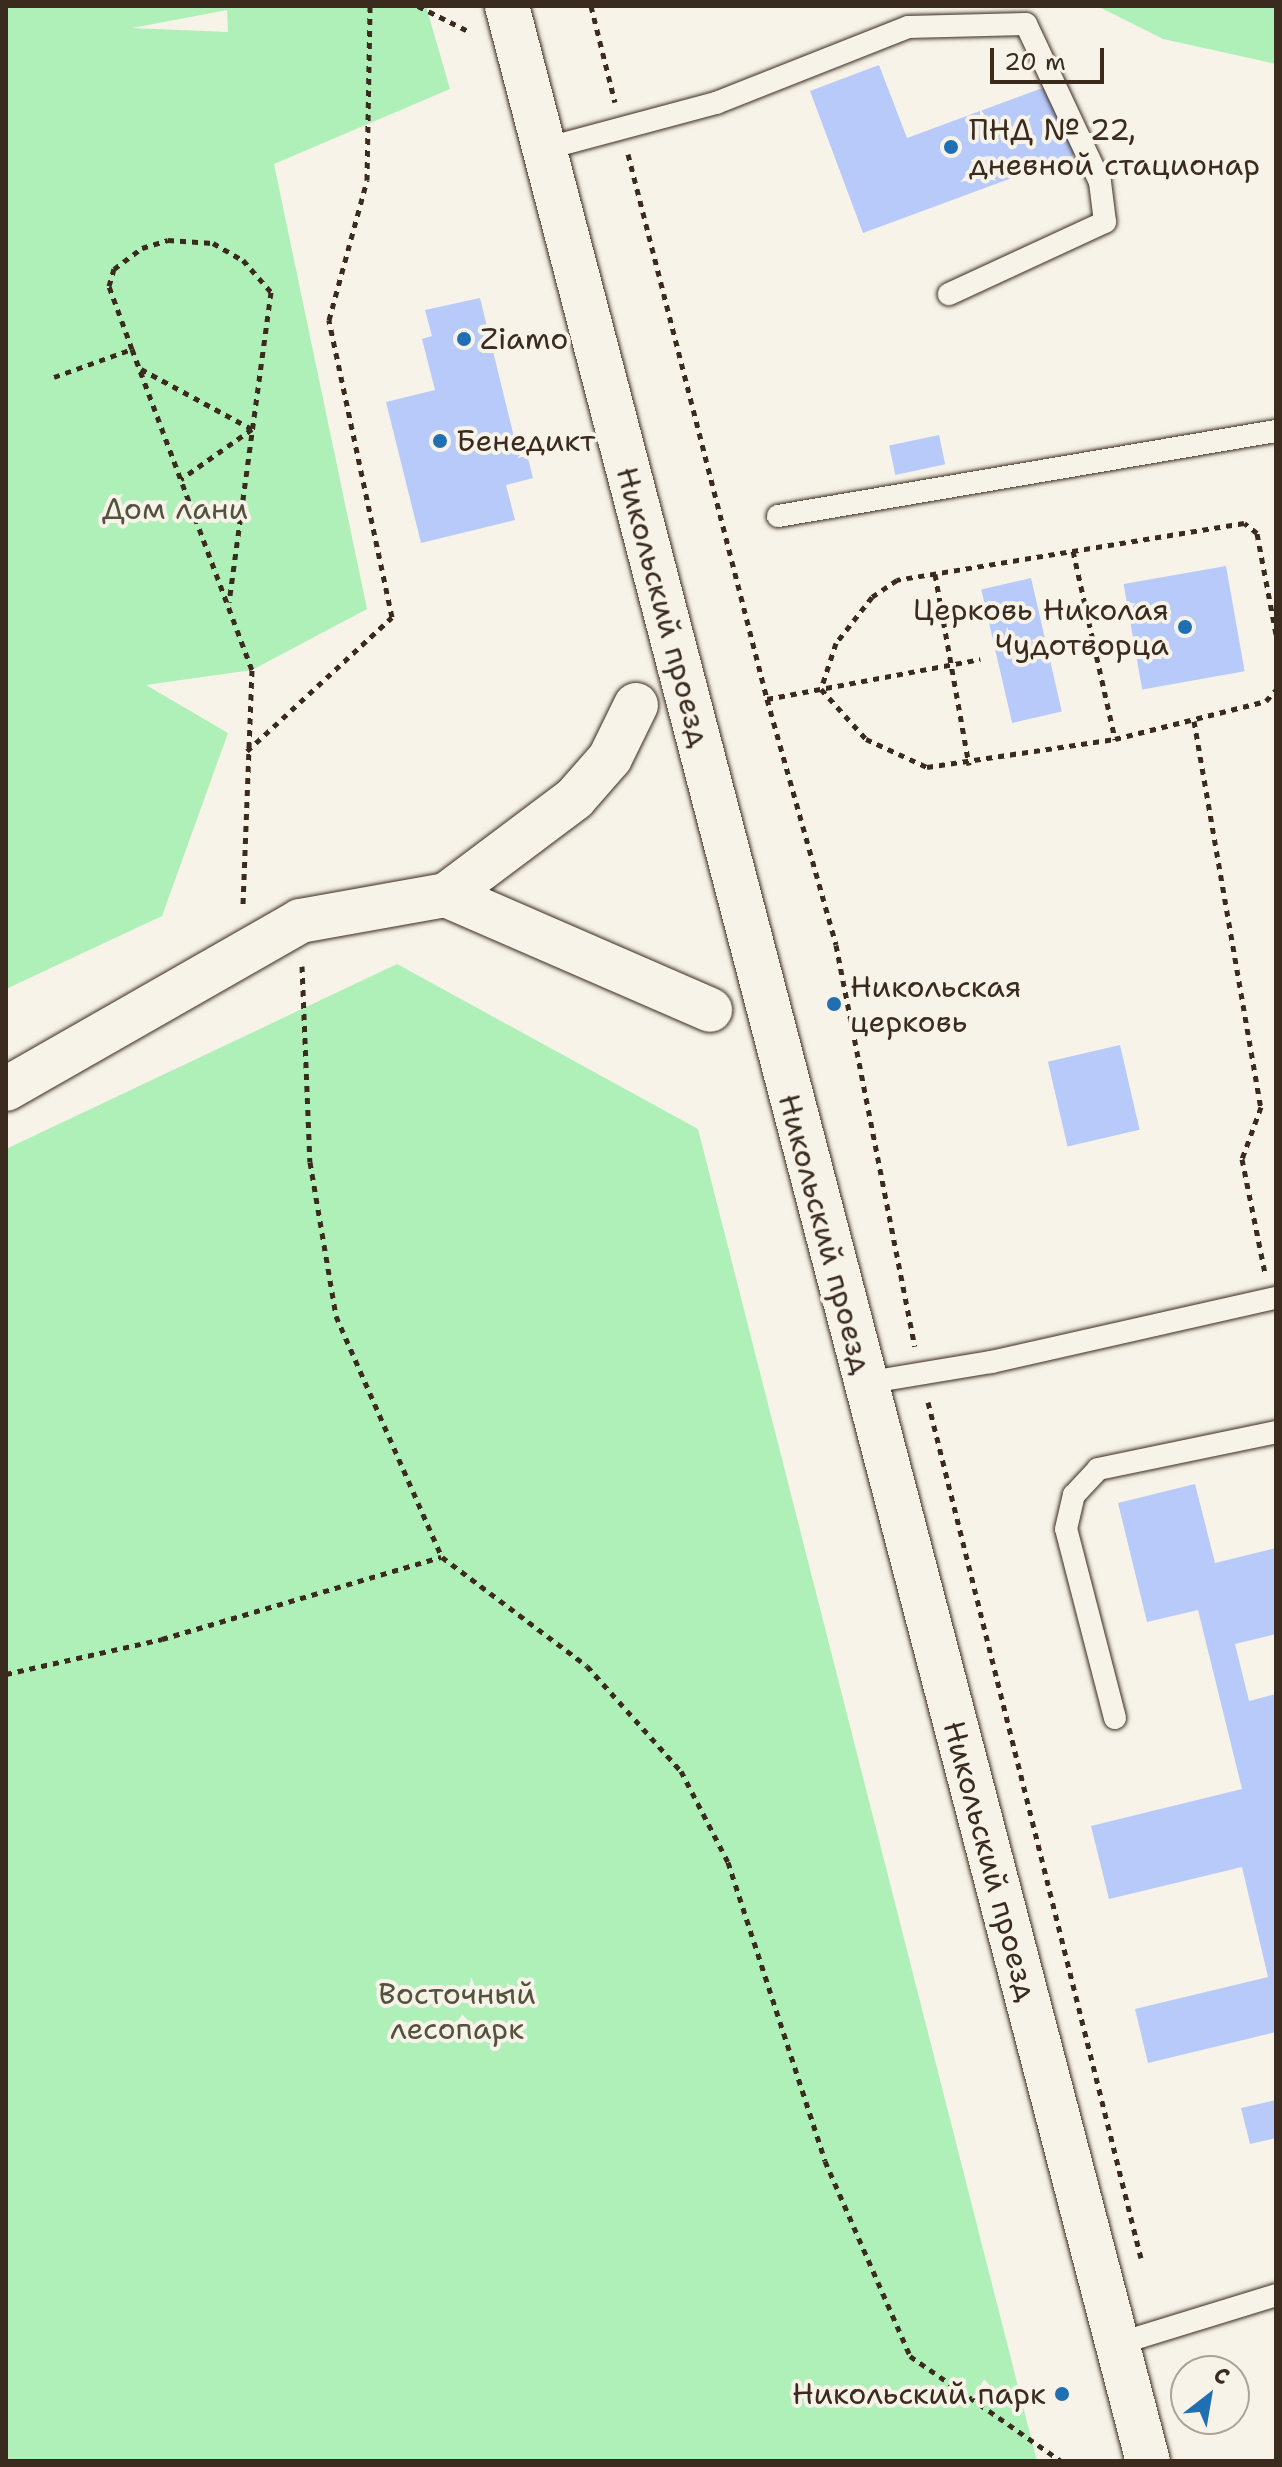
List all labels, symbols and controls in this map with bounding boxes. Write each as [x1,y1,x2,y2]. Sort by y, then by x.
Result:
scale bar [994,32,1108,82]
text: 20 m [1004,46,1066,78]
place label: ПНД № 22, дневной стационар [969,112,1260,182]
marker: ПНД № 22, дневной стационар [940,136,962,158]
place label: Ziamo [480,321,569,357]
marker: Ziamo [455,330,473,348]
place label: Бенедикт [456,423,595,459]
marker: Бенедикт [431,432,449,450]
street label: Никольский проезд [608,463,718,751]
park label: Дом лани [102,491,248,527]
place label: Церковь Николая Чудотворца [913,592,1169,662]
marker: Церковь Николая Чудотворца [1176,618,1194,636]
place label: Никольская церковь [850,969,1021,1040]
marker: Никольская церковь [825,995,843,1013]
street label: Никольский проезд [770,1090,880,1378]
street label: Никольский проезд [935,1717,1045,2005]
park label: Восточный лесопарк [378,1976,536,2046]
north arrow [1170,2355,1250,2435]
text: С [1208,2360,1235,2392]
place label: Никольский парк [792,2376,1046,2412]
marker: Никольский парк [1053,2385,1071,2403]

